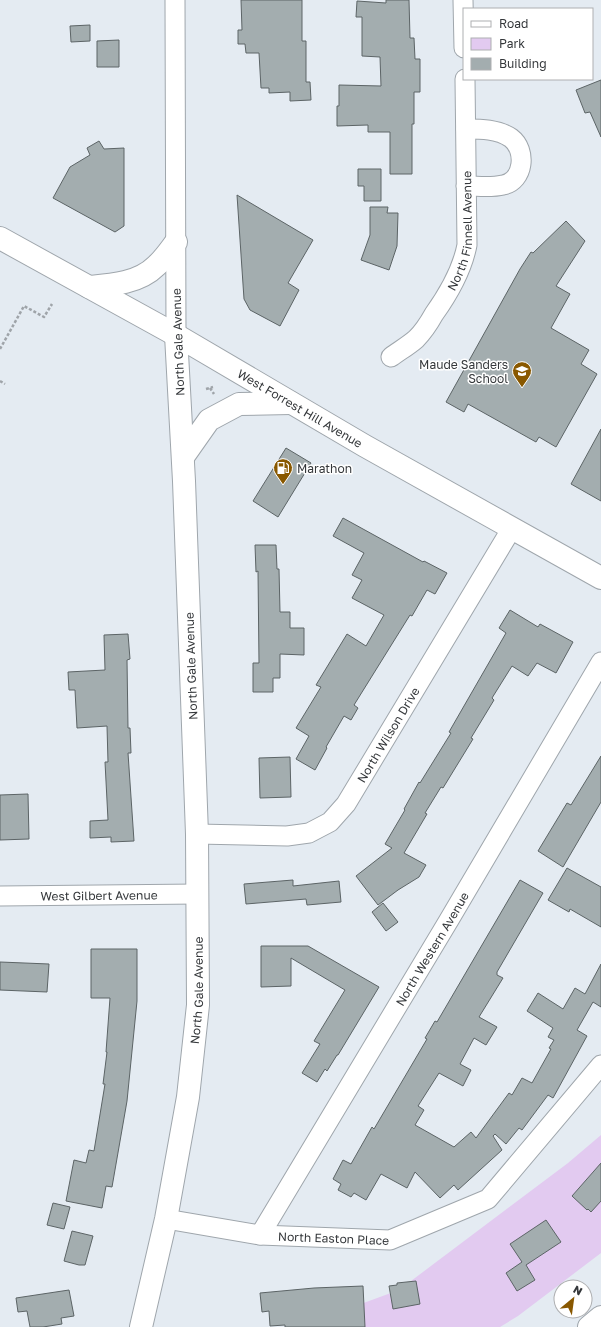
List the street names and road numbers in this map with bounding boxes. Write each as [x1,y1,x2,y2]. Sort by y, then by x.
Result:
street label: North Finnell Avenue [443,171,475,293]
street label: North Gale Avenue [169,288,187,396]
street label: West Forrest Hill Avenue [235,365,365,450]
street label: North Gale Avenue [182,612,200,720]
street label: North Wilson Drive [353,684,422,785]
street label: West Gilbert Avenue [40,887,158,903]
street label: North Western Avenue [392,889,472,1008]
street label: North Gale Avenue [186,936,206,1045]
street label: North Easton Place [278,1228,390,1247]

